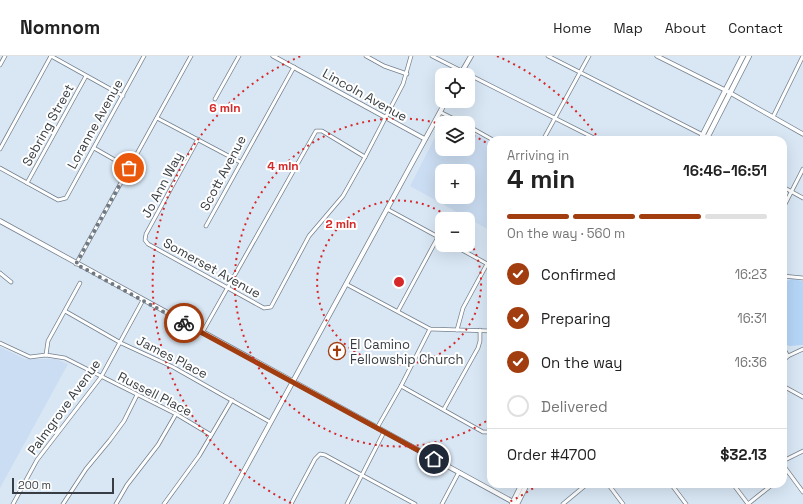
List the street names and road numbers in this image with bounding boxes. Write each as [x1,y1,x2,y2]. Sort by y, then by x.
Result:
street label: Lincoln Avenue [320,65,410,125]
street label: Loranne Avenue [63,76,127,172]
street label: Sebring Street [18,81,78,169]
street label: Scott Avenue [196,132,250,214]
street label: Jo Ann Way [137,149,187,221]
street label: Somerset Avenue [160,234,264,302]
street label: James Place [134,332,210,382]
street label: Palmgrove Avenue [24,356,104,458]
street label: Russell Place [115,368,195,420]

